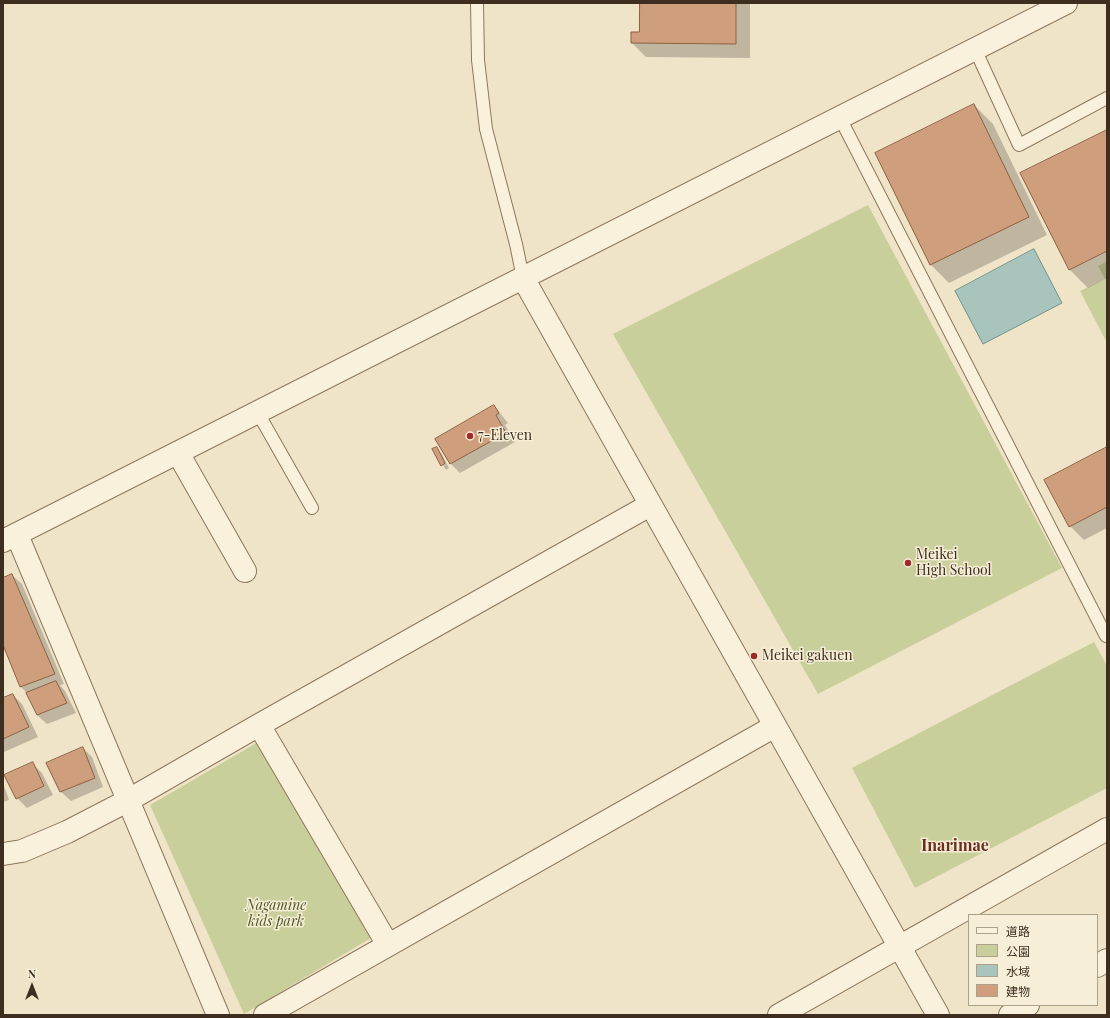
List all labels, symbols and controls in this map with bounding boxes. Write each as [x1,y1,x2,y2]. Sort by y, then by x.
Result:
place label: 7-Eleven [478,428,532,444]
marker: 7-Eleven [465,431,475,441]
place label: Meikei High School [916,547,992,580]
marker: Meikei High School [903,558,913,568]
place label: Meikei gakuen [762,648,853,664]
marker: Meikei gakuen [749,651,759,661]
district label: Inarimae [921,836,989,856]
park label: Nagamine kids park [246,898,306,930]
legend [968,914,1098,1006]
text: 道路 [1006,923,1030,939]
text: 公園 [1006,943,1030,959]
text: 水域 [1006,963,1030,979]
north arrow [12,966,52,1006]
text: N [28,966,36,981]
text: 建物 [1006,983,1030,999]

